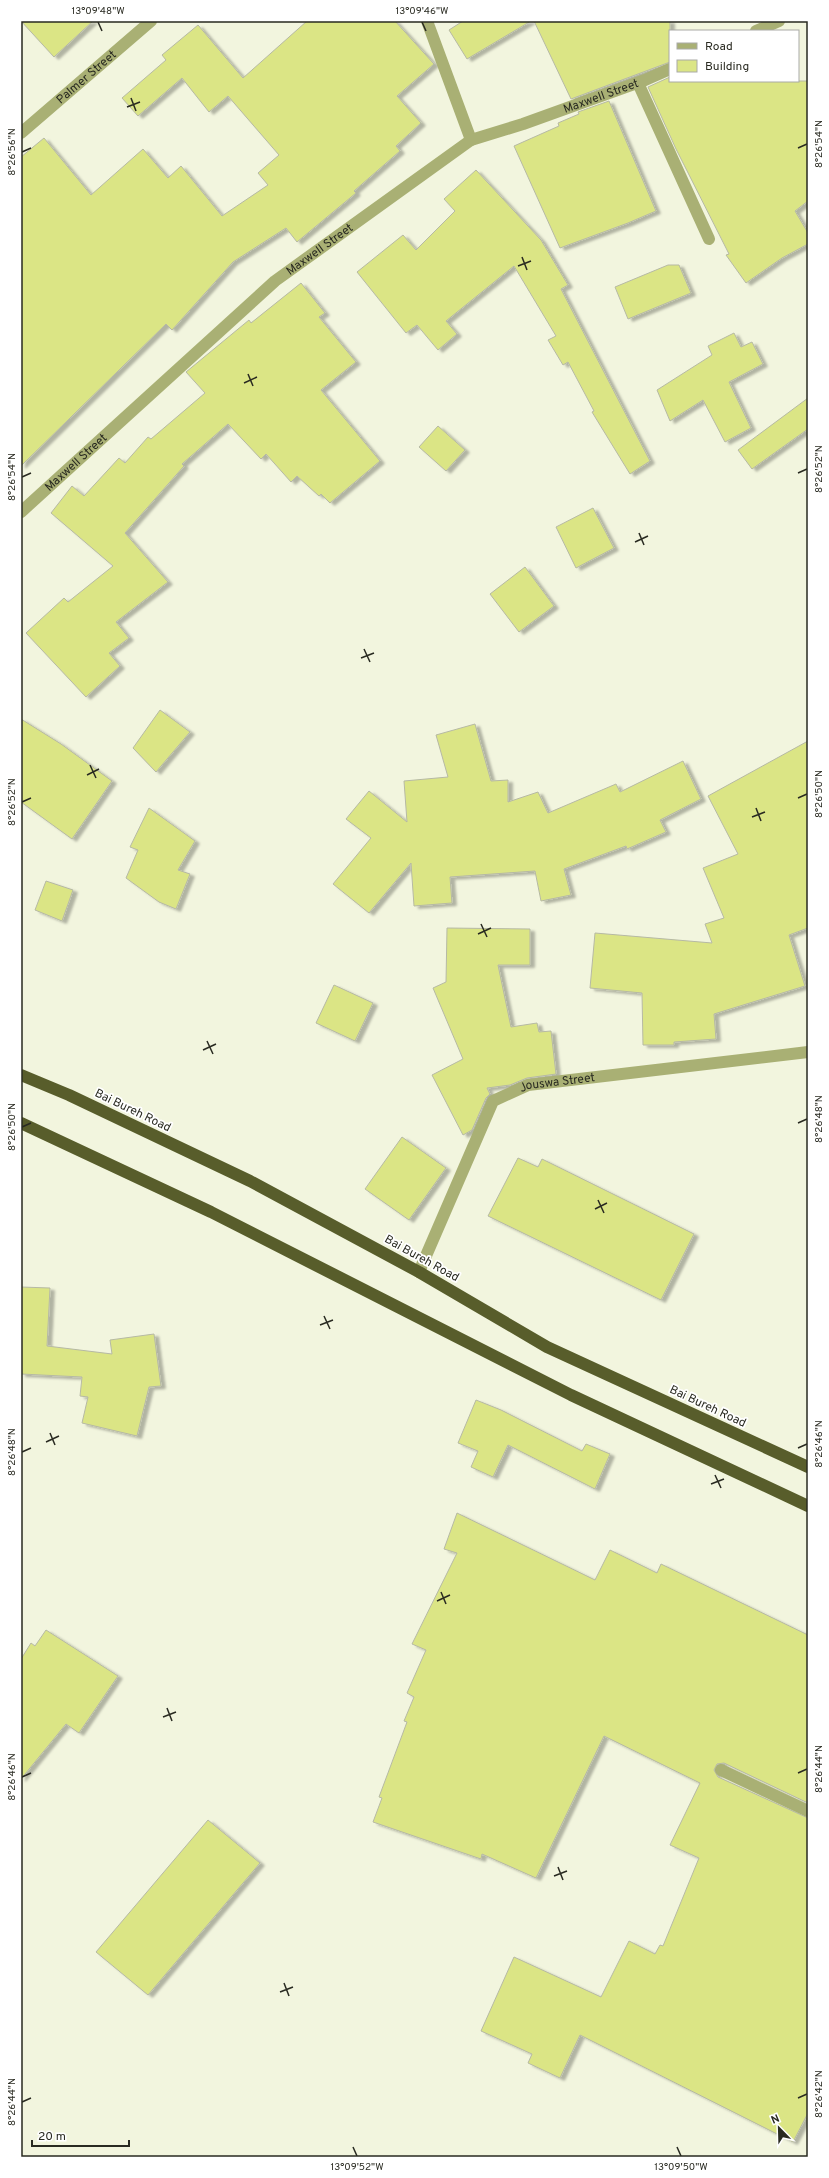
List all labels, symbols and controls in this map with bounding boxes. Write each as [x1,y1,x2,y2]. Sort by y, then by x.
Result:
text: 13°09'48"W [71,5,125,18]
text: 13°09'46"W [396,5,448,18]
legend [669,30,799,82]
text: Road [705,39,733,55]
street label: Palmer Street [53,47,120,108]
text: Building [705,59,749,75]
street label: Maxwell Street [561,76,641,118]
text: 8°26'54"N [813,120,826,168]
text: 8°26'56"N [6,128,19,176]
street label: Maxwell Street [283,220,357,279]
street label: Maxwell Street [42,430,111,495]
text: 8°26'52"N [813,445,826,493]
text: 8°26'54"N [6,453,19,501]
text: 8°26'50"N [813,770,826,818]
text: 8°26'52"N [6,778,19,826]
street label: Jouswa Street [517,1070,596,1097]
street label: Bai Bureh Road [92,1086,173,1136]
text: 8°26'48"N [813,1095,826,1143]
text: 8°26'50"N [6,1103,19,1151]
street label: Bai Bureh Road [381,1232,462,1286]
street label: Bai Bureh Road [667,1382,749,1432]
text: 8°26'46"N [813,1420,826,1468]
text: 8°26'48"N [6,1428,19,1476]
text: 8°26'44"N [813,1745,826,1793]
text: 8°26'46"N [6,1753,19,1801]
text: 8°26'42"N [813,2070,826,2118]
text: 8°26'44"N [6,2078,19,2126]
north arrow [759,2108,799,2148]
text: N [769,2112,782,2128]
scale bar [32,2122,129,2148]
text: 20 m [38,2129,66,2145]
text: 13°09'52"W [330,2161,384,2174]
text: 13°09'50"W [654,2161,708,2174]

